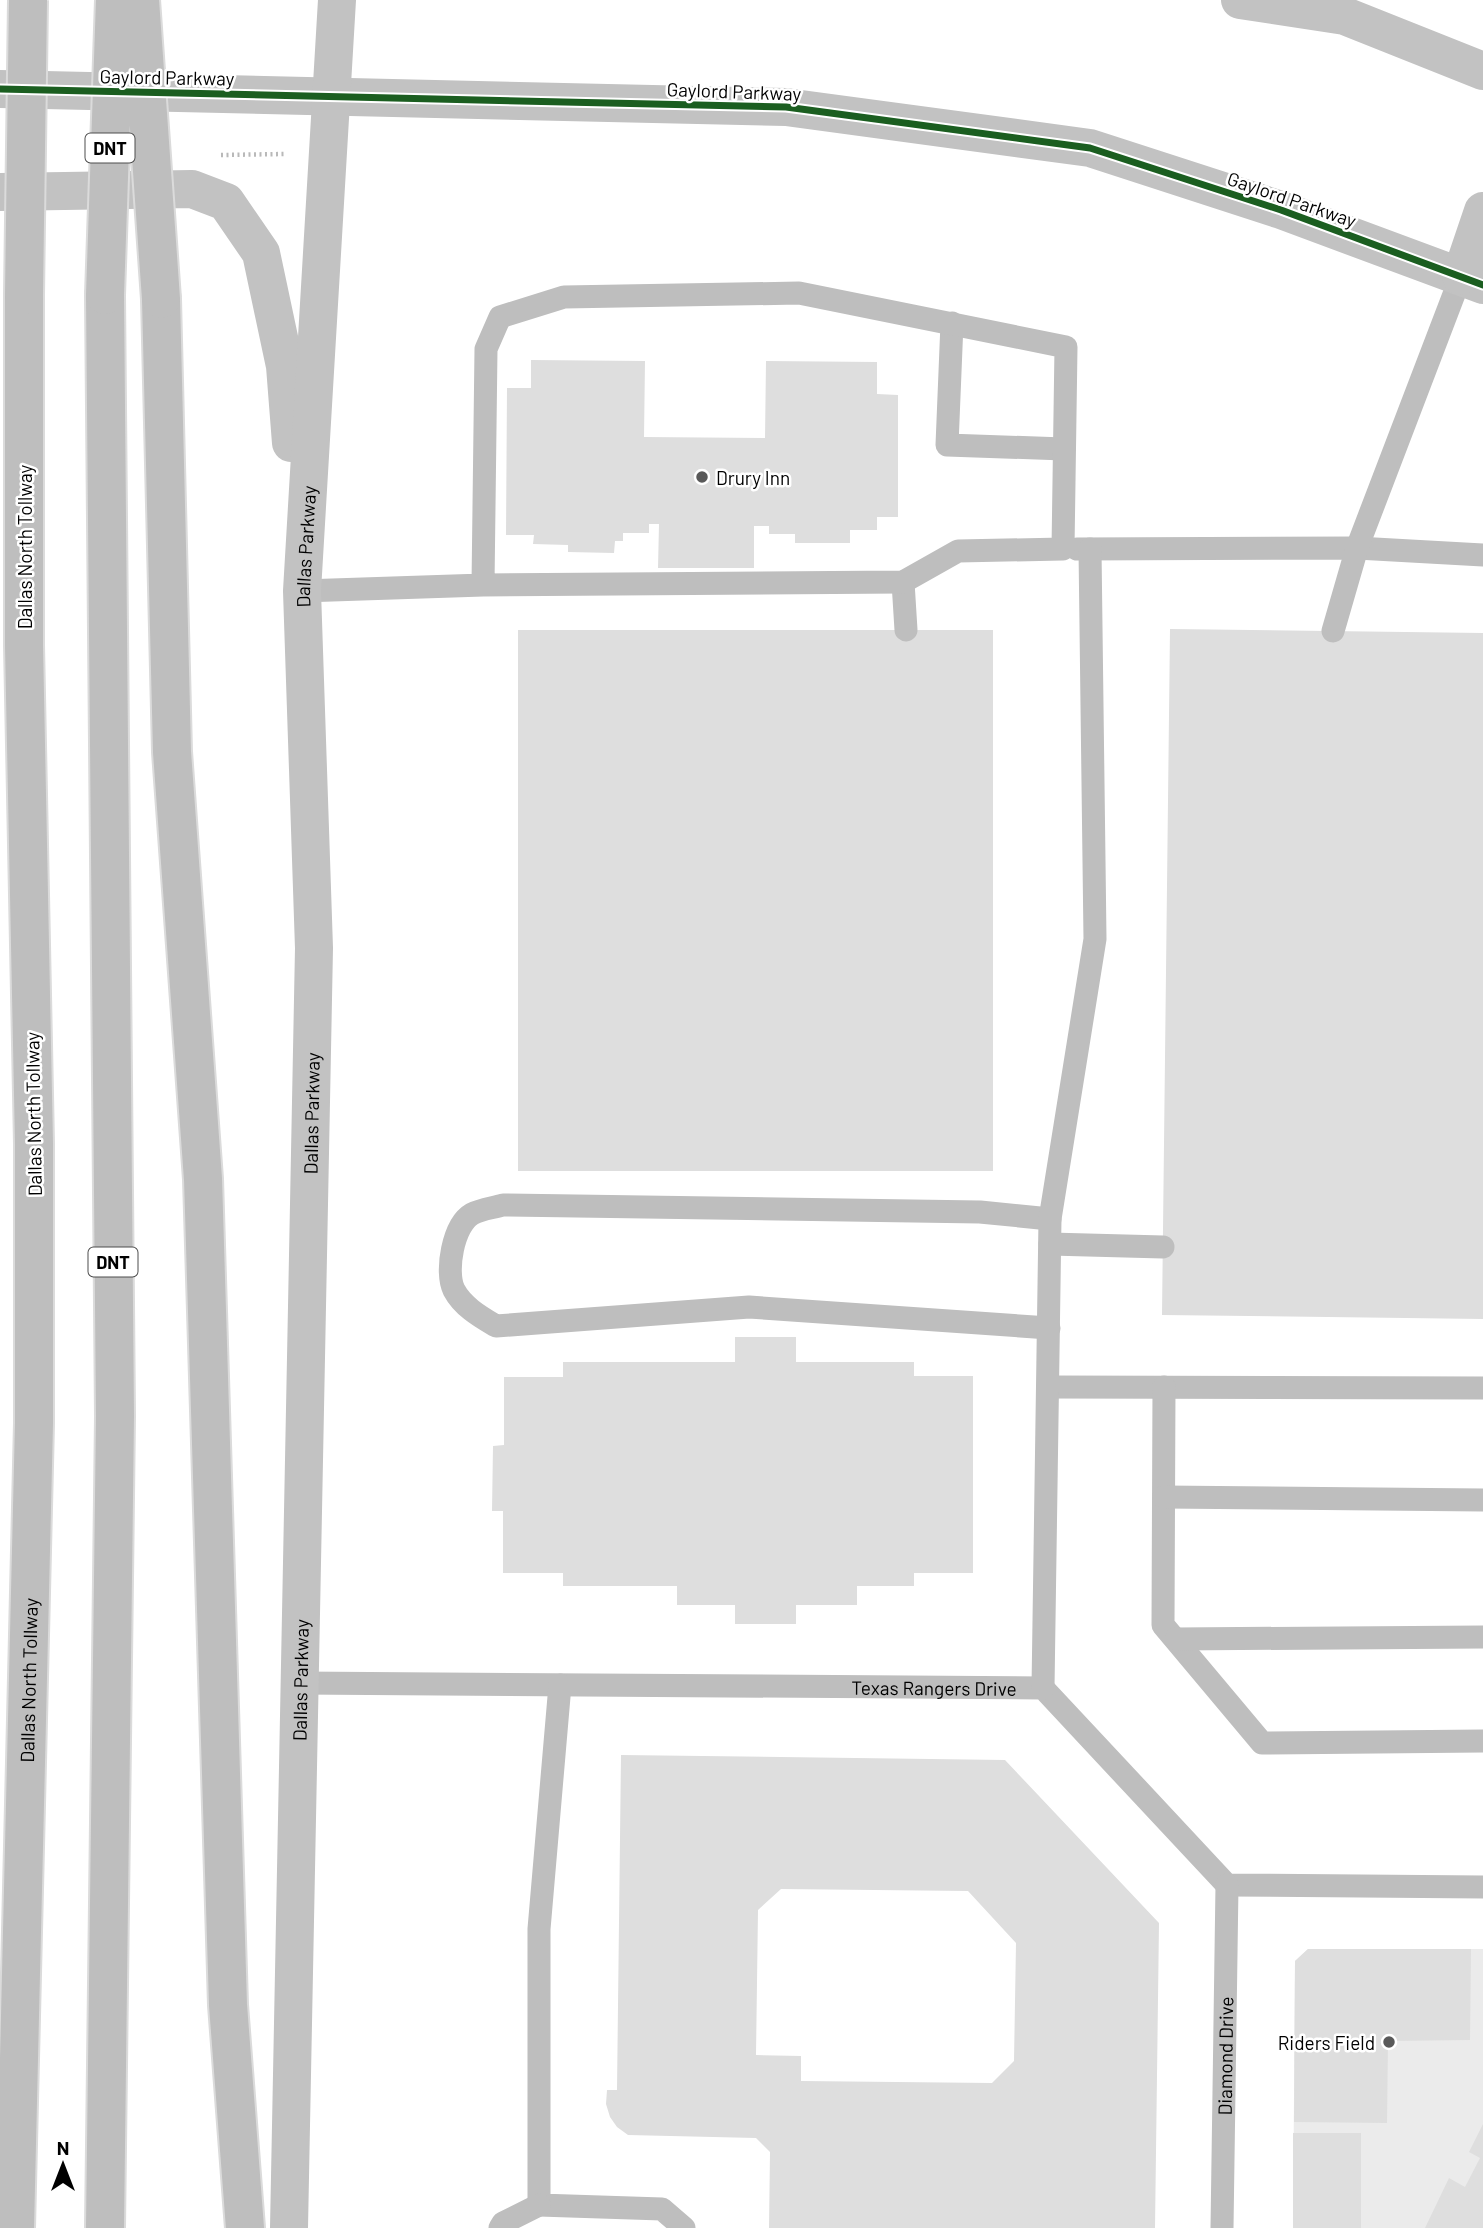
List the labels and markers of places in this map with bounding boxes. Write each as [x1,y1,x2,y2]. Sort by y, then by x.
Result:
place label: Drury Inn [716,466,790,489]
marker: Drury Inn [694,469,710,485]
place label: Riders Field [1278,2031,1375,2054]
marker: Riders Field [1381,2034,1397,2050]

